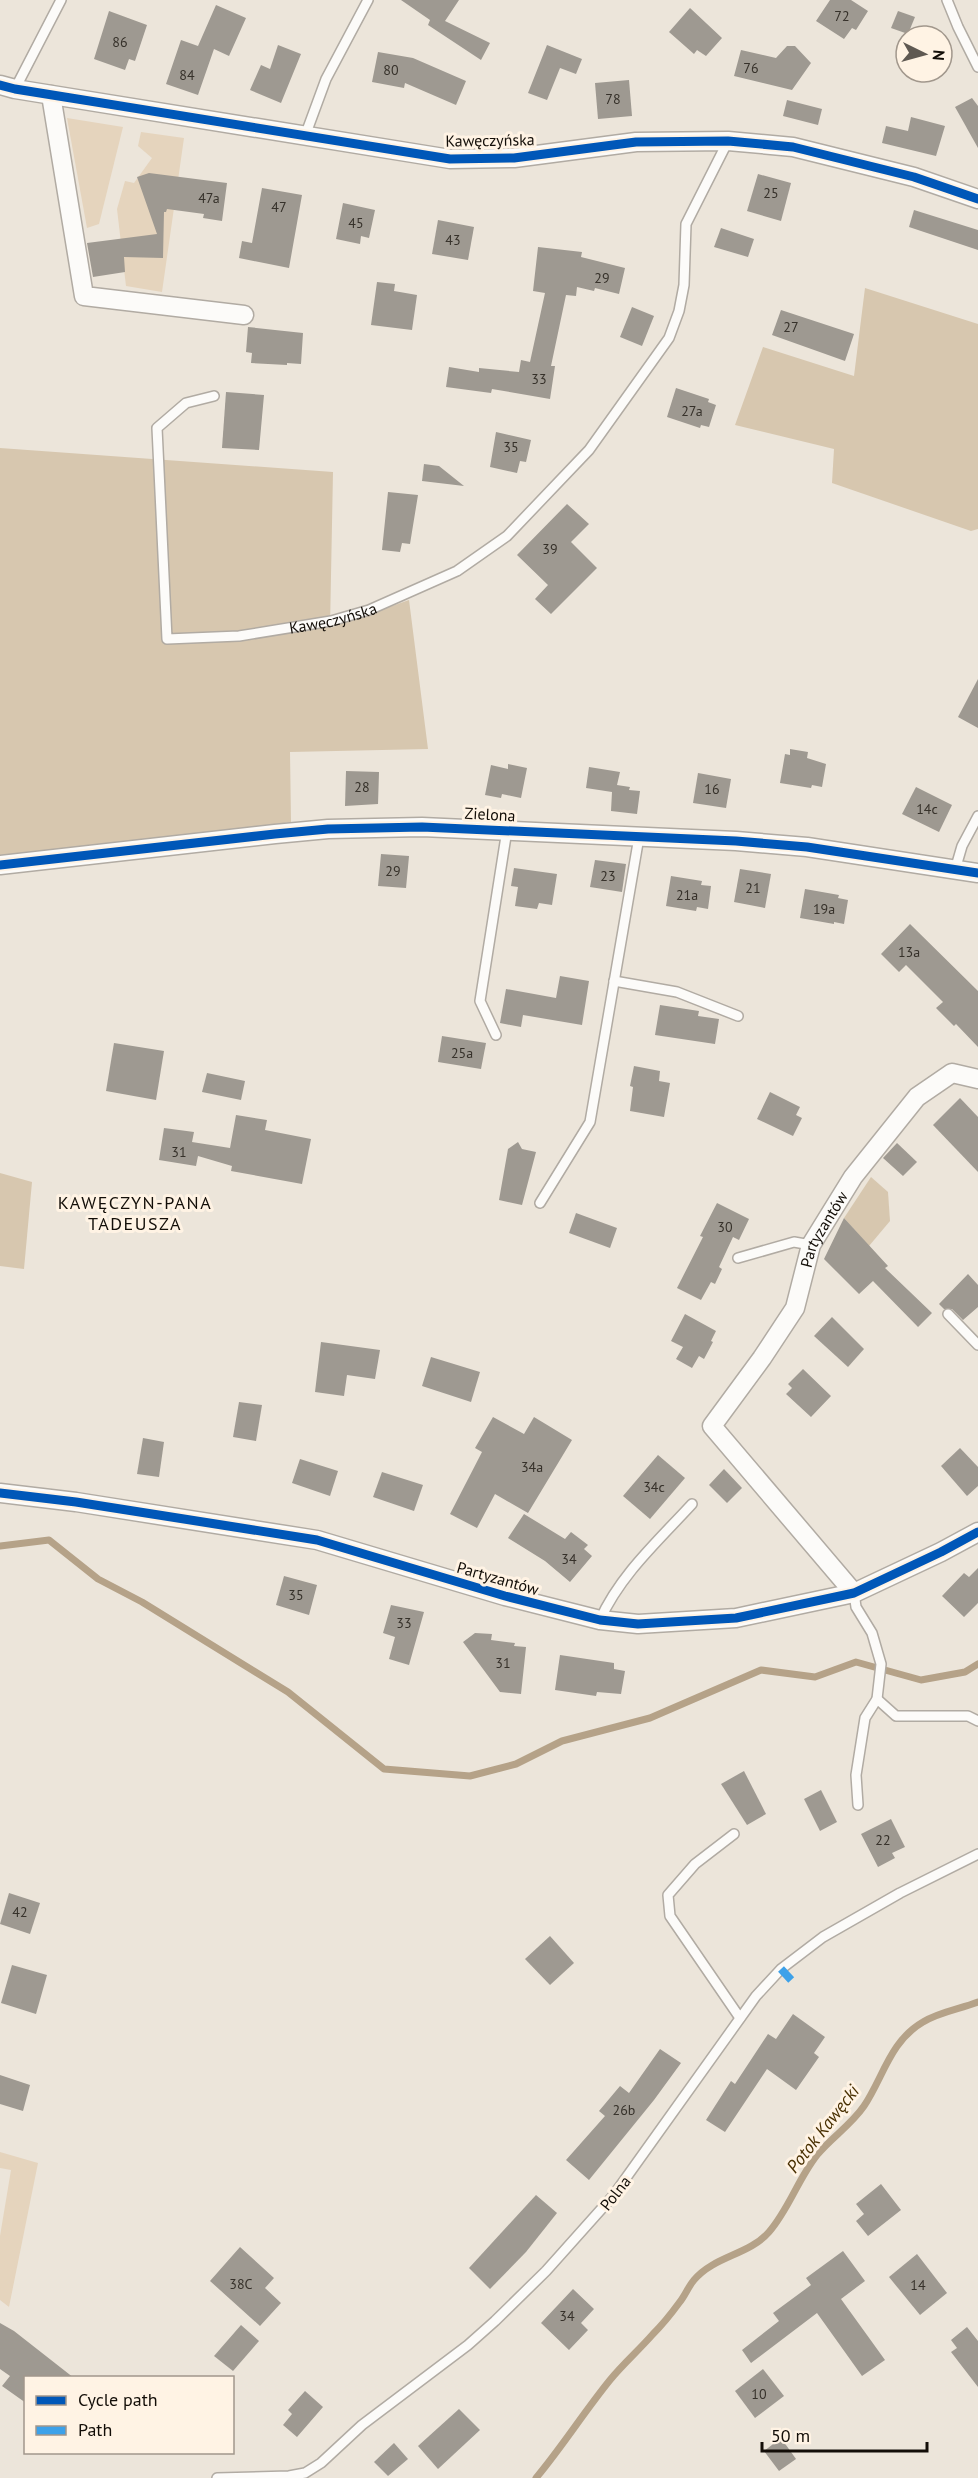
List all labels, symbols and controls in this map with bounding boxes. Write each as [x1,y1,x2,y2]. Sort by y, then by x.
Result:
house number: 72 [834,7,850,25]
north arrow [894,24,954,84]
house number: 86 [112,33,128,51]
text: N [929,49,949,61]
house number: 76 [743,59,759,77]
house number: 80 [383,61,399,79]
house number: 84 [179,66,195,84]
house number: 78 [605,90,621,108]
street label: Kawęczyńska [445,129,535,151]
house number: 25 [763,184,779,202]
house number: 47a [198,189,220,207]
house number: 47 [271,198,287,216]
house number: 45 [348,214,364,232]
house number: 43 [445,231,461,249]
house number: 29 [594,269,610,287]
house number: 27 [783,318,799,336]
house number: 33 [531,370,547,388]
house number: 27a [681,402,703,420]
house number: 35 [503,438,519,456]
house number: 39 [542,540,558,558]
street label: Kawęczyńska [288,598,380,638]
house number: 28 [354,778,370,796]
house number: 16 [704,780,720,798]
house number: 14c [916,800,938,818]
street label: Zielona [464,803,516,825]
house number: 29 [385,862,401,880]
house number: 23 [600,867,616,885]
house number: 21 [745,879,761,897]
house number: 21a [676,886,698,904]
house number: 19a [813,900,835,918]
house number: 13a [898,943,920,961]
house number: 25a [451,1044,473,1062]
house number: 31 [171,1143,187,1161]
street label: Partyzantów [796,1187,852,1269]
district label: KAWĘCZYN-PANA TADEUSZA [58,1191,212,1235]
house number: 30 [717,1218,733,1236]
house number: 34a [521,1458,543,1476]
house number: 34c [643,1478,665,1496]
house number: 34 [561,1550,577,1568]
street label: Partyzantów [455,1557,541,1599]
house number: 35 [288,1586,304,1604]
house number: 33 [396,1614,412,1632]
house number: 31 [495,1654,511,1672]
house number: 22 [875,1831,891,1849]
house number: 42 [12,1903,28,1921]
water label: Potok Kawęcki [781,2079,865,2177]
house number: 26b [613,2101,635,2119]
street label: Polna [595,2172,635,2214]
house number: 38C [229,2275,253,2293]
house number: 14 [910,2276,926,2294]
house number: 34 [559,2307,575,2325]
legend [24,2376,234,2454]
house number: 10 [751,2385,767,2403]
text: Cycle path [78,2388,158,2411]
scale bar [762,2415,927,2453]
text: Path [78,2418,112,2441]
text: 50 m [771,2424,810,2447]

